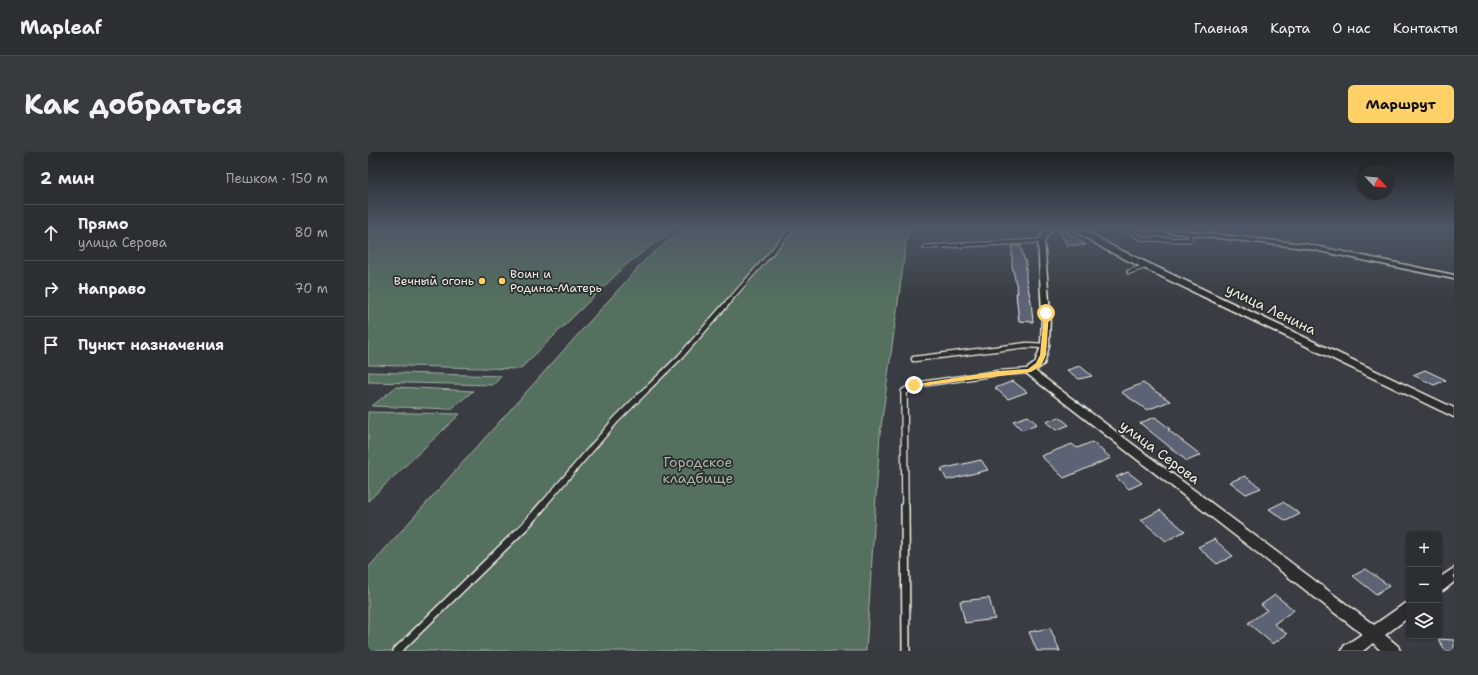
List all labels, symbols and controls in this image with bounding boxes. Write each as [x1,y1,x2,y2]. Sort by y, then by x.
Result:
text: Mapleaf [20,15,102,40]
text: Главная [1194,19,1248,37]
text: Карта [1270,19,1310,37]
text: О нас [1332,19,1371,37]
text: Контакты [1393,19,1458,37]
text: Как добраться [24,85,243,123]
button: Маршрут [1348,85,1454,123]
north arrow [1358,164,1394,200]
text: 2 мин [40,167,95,189]
text: Пешком · 150 m [226,170,328,187]
text: Прямо [78,214,128,234]
icon: ahead [40,222,62,244]
text: 80 m [294,224,328,241]
text: улица Серова [78,234,167,251]
place label: Воин и Родина-Матерь [510,266,602,296]
place label: Вечный огонь [394,273,474,289]
marker: Вечный огонь [477,276,487,286]
marker: Воин и Родина-Матерь [497,276,507,286]
icon: right [40,278,62,300]
text: Направо [78,279,146,299]
street label: улица Ленина [1223,279,1319,339]
text: 70 m [294,280,328,297]
route start [1037,304,1055,322]
icon: arrive [40,334,62,356]
text: Пункт назначения [78,335,224,355]
route end [905,376,923,394]
street label: улица Серова [1116,416,1204,488]
park label: Городское кладбище [663,453,734,487]
map controls [1406,531,1442,639]
button: + [1406,531,1442,567]
button: − [1406,567,1442,603]
button: layers [1406,603,1442,639]

